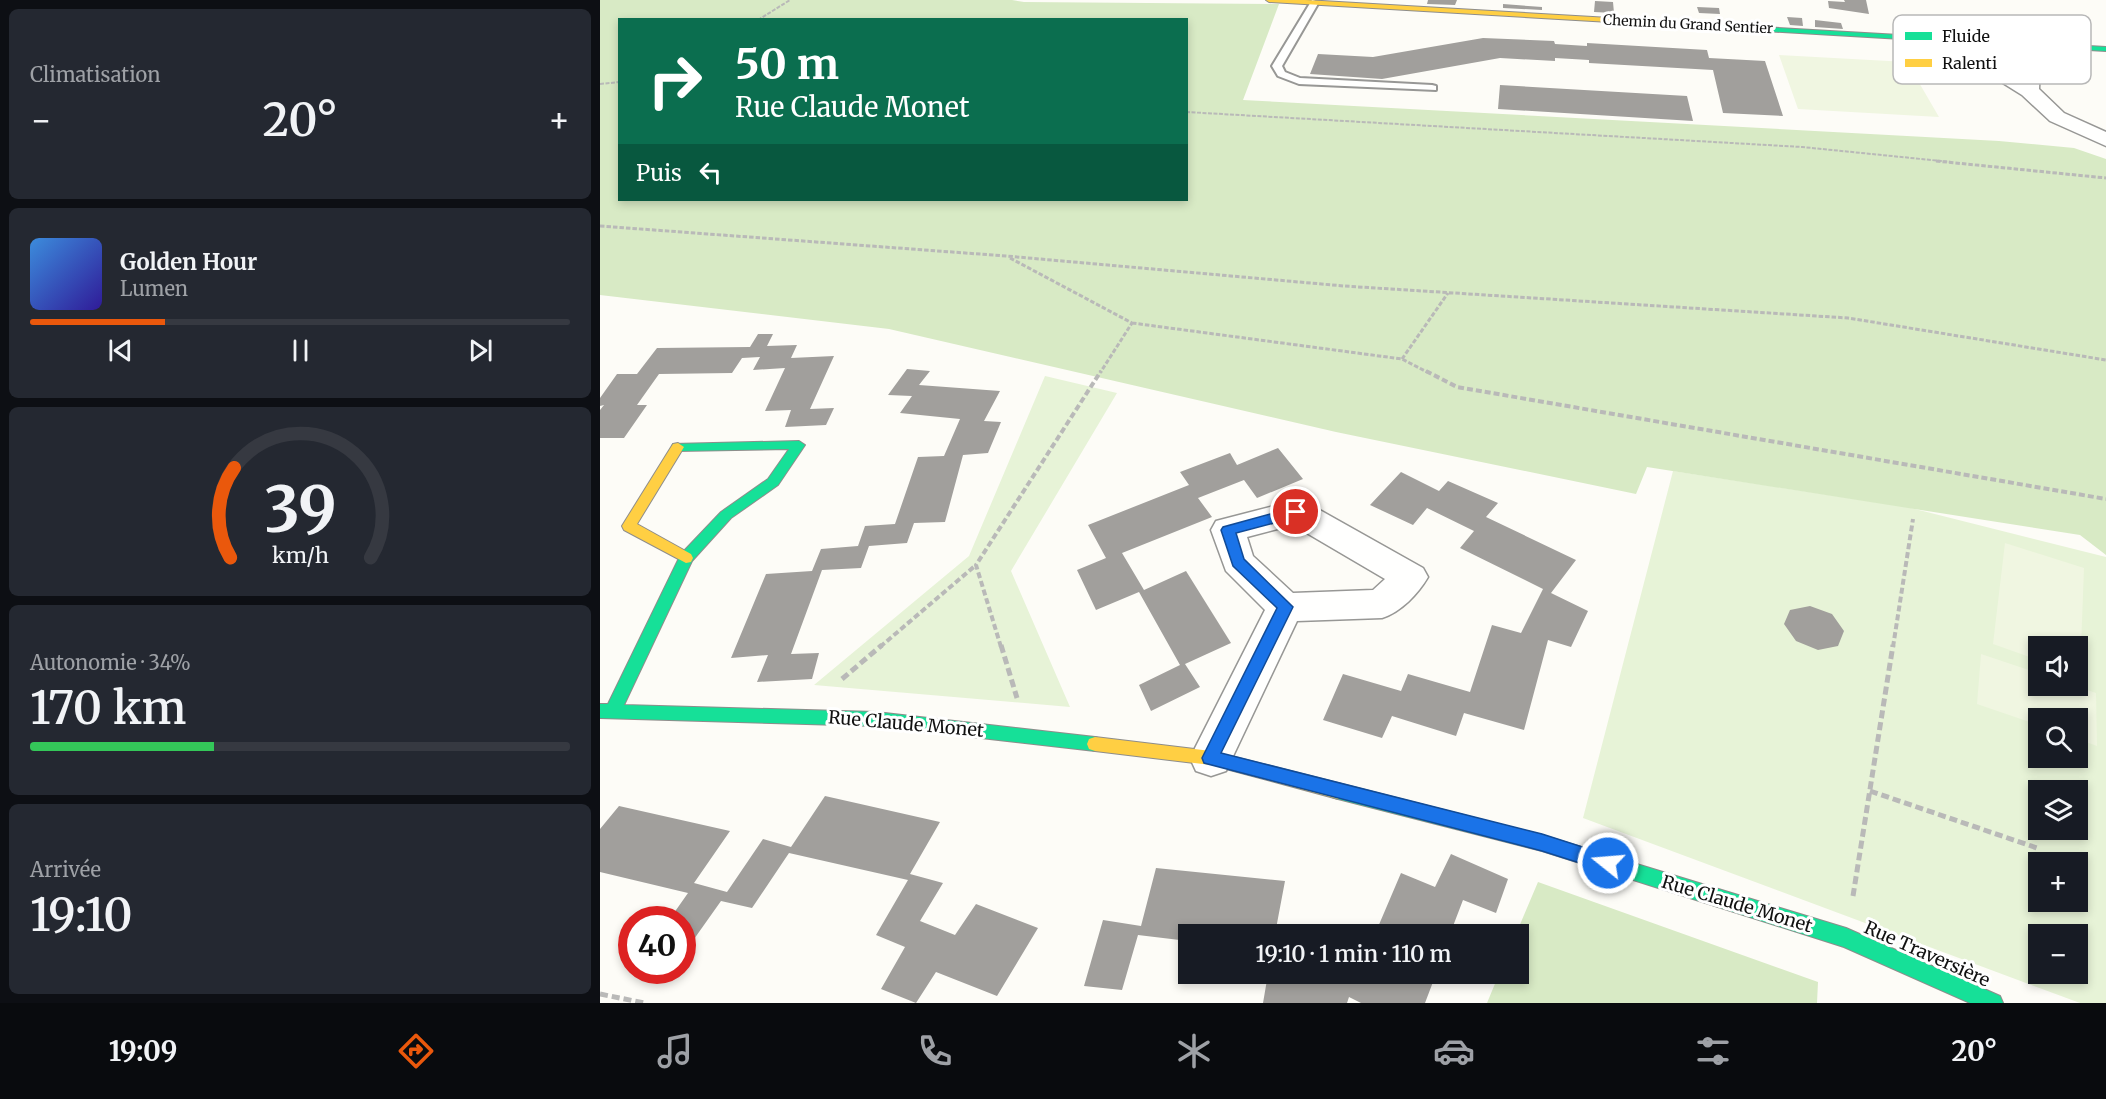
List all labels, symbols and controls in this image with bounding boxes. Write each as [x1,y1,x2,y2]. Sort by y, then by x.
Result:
street label: Chemin du Grand Sentier [1602,11,1774,37]
legend [1893,15,2091,84]
text: Fluide [1942,26,1990,46]
text: 50 m [735,38,839,90]
icon: right [636,42,714,120]
text: Ralenti [1942,53,1997,73]
text: Climatisation [30,62,161,87]
text: Rue Claude Monet [735,90,969,124]
text: 20° [262,92,338,148]
text: − [30,100,52,141]
text: + [548,100,570,141]
icon: left [694,156,727,189]
text: Puis [636,159,682,187]
text: Golden Hour [120,248,257,276]
text: Lumen [120,276,188,301]
icon: previous [104,334,137,367]
icon: pause [284,334,317,367]
icon: next [464,334,497,367]
text: 39 [264,472,336,550]
pin [1270,486,1321,537]
icon: arrive [1279,495,1312,528]
text: km/h [272,543,328,570]
map controls [2028,636,2088,984]
button: sound [2028,636,2088,696]
text: Autonomie · 34% [30,650,191,675]
text: 170 km [30,680,187,736]
street label: Rue Claude Monet [827,705,985,742]
button: search [2028,708,2088,768]
button: layers [2028,780,2088,840]
position arrow [1576,831,1640,895]
button: + [2028,852,2088,912]
text: Arrivée [30,857,101,882]
street label: Rue Claude Monet [1659,870,1815,937]
text: 19:10 [30,887,133,943]
speed limit sign: 40 [618,906,696,984]
street label: Rue Traversière [1861,916,1994,992]
button: − [2028,924,2088,984]
text: 19:10 · 1 min · 110 m [1255,940,1452,968]
icon: directions [395,1030,437,1072]
icon: music [654,1030,696,1072]
icon: phone [914,1030,956,1072]
icon: climate [1173,1030,1215,1072]
icon: car [1433,1030,1475,1072]
icon: filters [1692,1030,1734,1072]
text: 19:09 [109,1034,177,1068]
text: 20° [1951,1034,1997,1068]

